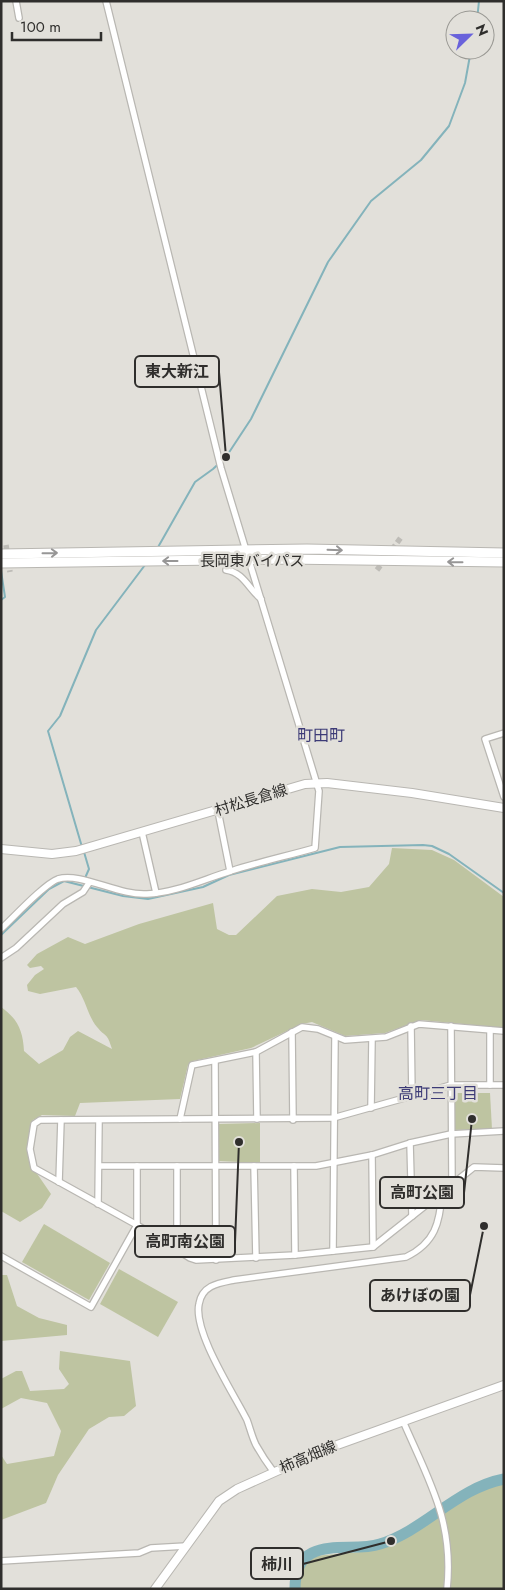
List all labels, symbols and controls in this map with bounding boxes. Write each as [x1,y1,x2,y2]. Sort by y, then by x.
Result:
scale bar [12,10,101,42]
north arrow [445,10,495,60]
text: 100 m [20,16,61,38]
text: N [471,21,493,39]
callout: 東大新江 [135,356,219,387]
text: 東大新江 [145,360,209,383]
one-way arrow [327,545,343,554]
one-way arrow [42,548,58,558]
street label: 長岡東バイパス [200,550,304,572]
one-way arrow [162,556,178,566]
one-way arrow [447,557,463,566]
district label: 町田町 [297,724,345,747]
street label: 村松長倉線 [212,779,290,821]
district label: 高町三丁目 [398,1082,478,1105]
callout: 高町公園 [380,1177,464,1208]
text: 高町公園 [390,1181,454,1204]
callout: 高町南公園 [135,1226,235,1257]
text: 高町南公園 [145,1230,225,1253]
callout: あけぼの園 [370,1280,470,1311]
text: あけぼの園 [380,1284,460,1307]
street label: 柿高畑線 [276,1435,340,1479]
callout: 柿川 [251,1548,303,1579]
text: 柿川 [261,1553,293,1576]

